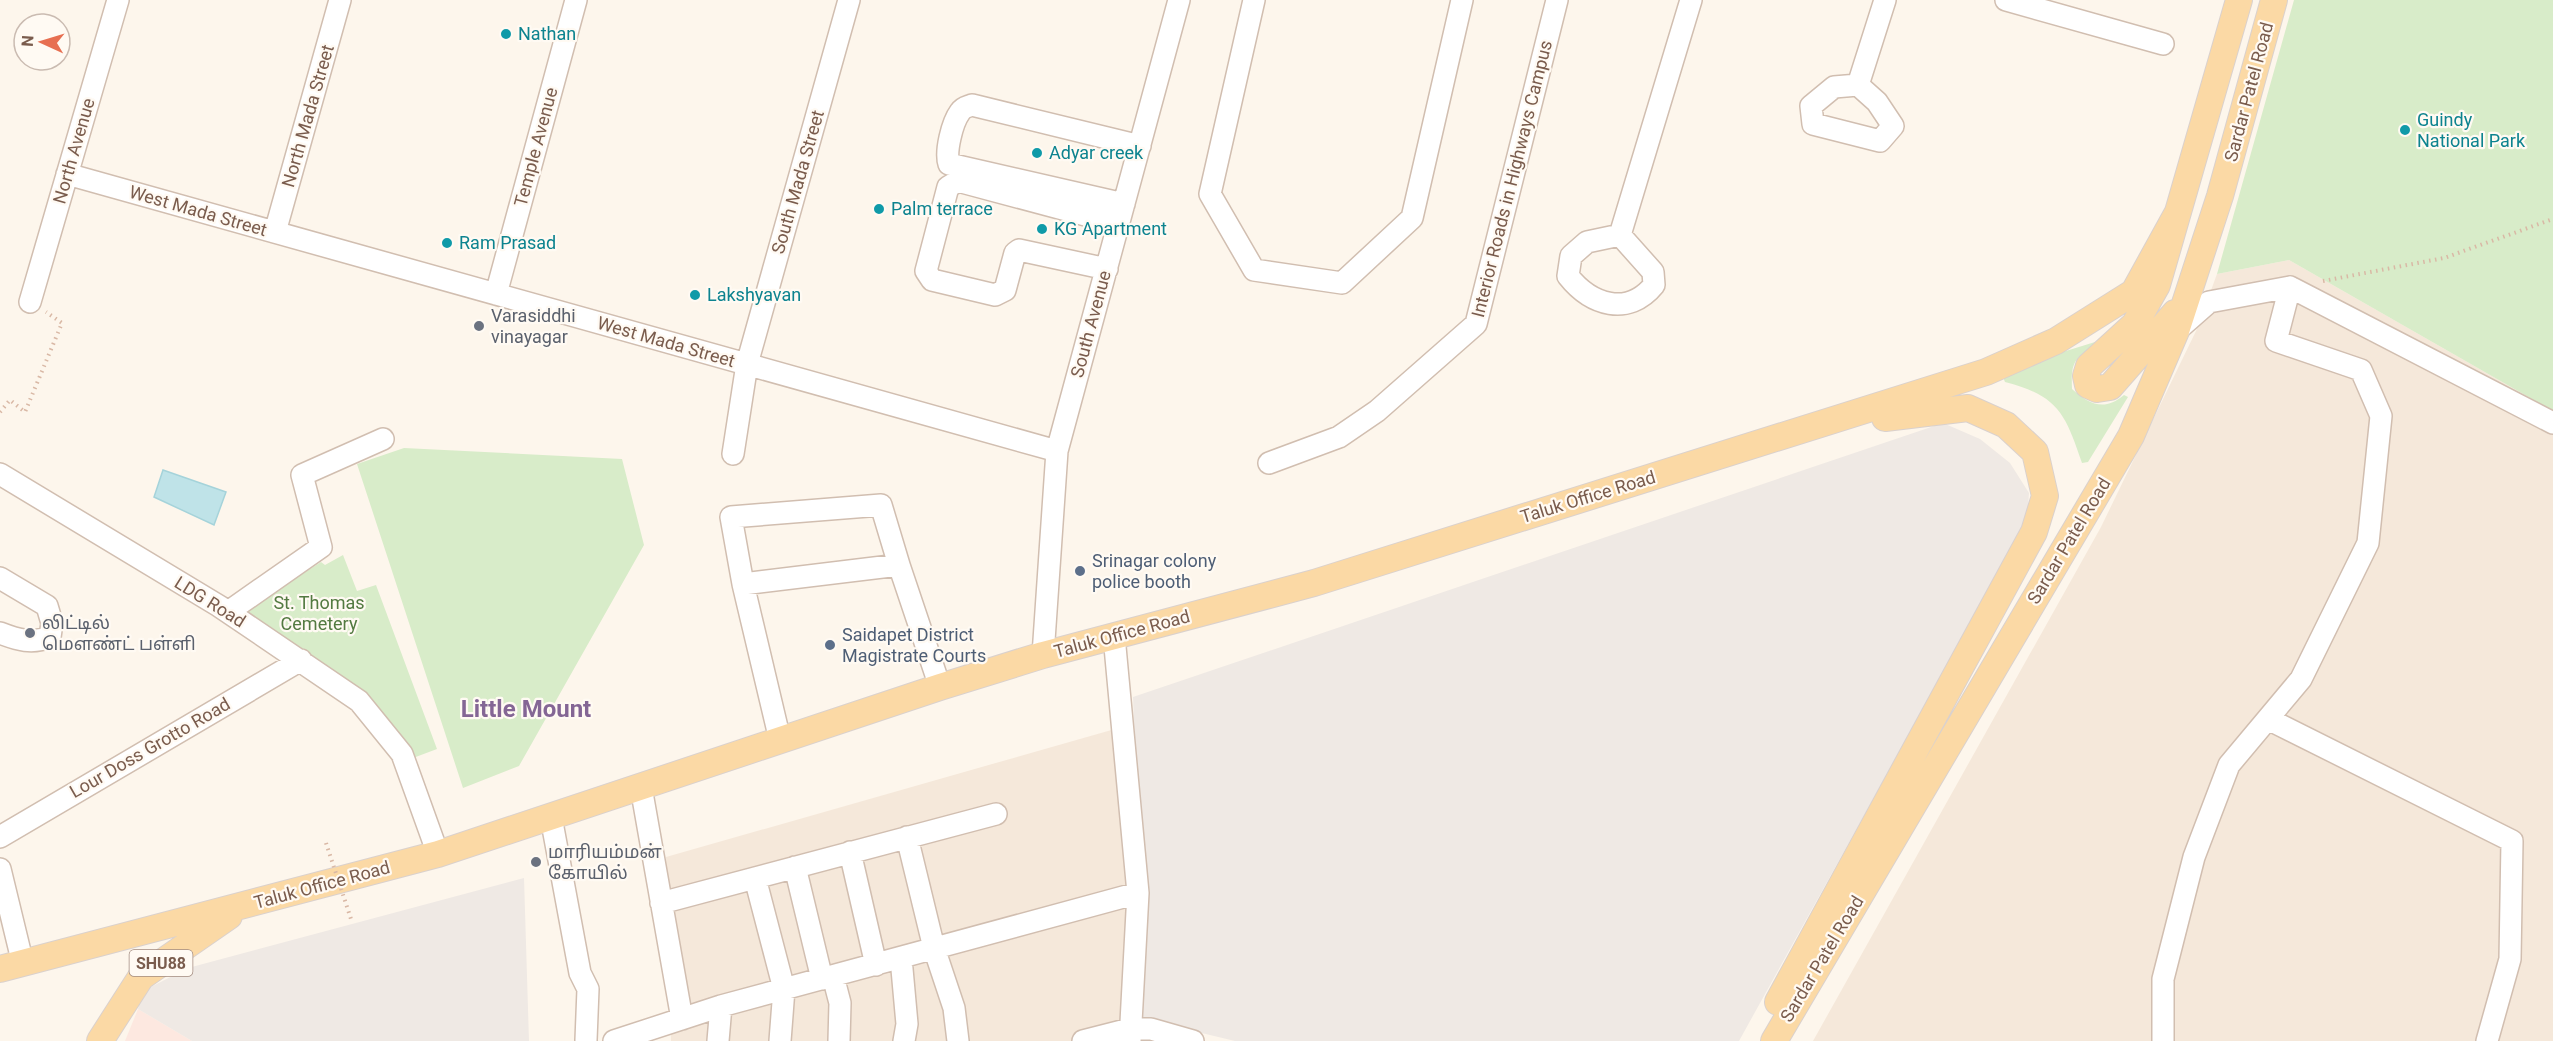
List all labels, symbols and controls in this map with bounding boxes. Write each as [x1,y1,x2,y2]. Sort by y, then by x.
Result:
north arrow [12,12,72,72]
street label: Sardar Patel Road [2220,20,2277,164]
place label: Nathan [518,23,576,44]
marker: Nathan [499,27,513,41]
text: N [18,35,37,47]
street label: Interior Roads in Highways Campus [1467,38,1556,320]
street label: North Mada Street [277,42,338,190]
street label: Temple Avenue [510,85,562,209]
street label: North Avenue [48,96,99,206]
street label: South Mada Street [767,107,828,256]
place label: Guindy National Park [2417,109,2526,151]
marker: Guindy National Park [2398,123,2412,137]
place label: Adyar creek [1049,142,1144,163]
marker: Adyar creek [1030,146,1044,160]
street label: West Mada Street [127,181,270,240]
place label: Palm terrace [891,198,993,219]
marker: Palm terrace [872,202,886,216]
place label: KG Apartment [1054,218,1167,239]
marker: KG Apartment [1035,222,1049,236]
place label: Ram Prasad [459,232,556,253]
marker: Ram Prasad [440,236,454,250]
street label: South Avenue [1066,268,1115,380]
place label: Lakshyavan [707,284,801,305]
marker: Lakshyavan [688,288,702,302]
place label: Varasiddhi vinayagar [491,305,576,347]
street label: West Mada Street [595,312,738,371]
marker: Varasiddhi vinayagar [472,319,486,333]
street label: Taluk Office Road [1518,466,1658,527]
street label: Sardar Patel Road [2023,474,2115,608]
place label: Srinagar colony police booth [1092,550,1217,592]
marker: Srinagar colony police booth [1073,564,1087,578]
street label: LDG Road [171,572,250,632]
park label: St. Thomas Cemetery [273,592,365,634]
street label: Taluk Office Road [1052,605,1192,662]
place label: லிட்டில் மௌண்ட் பள்ளி [42,612,196,654]
place label: Saidapet District Magistrate Courts [842,624,986,666]
marker: லிட்டில் மௌண்ட் பள்ளி [23,626,37,640]
marker: Saidapet District Magistrate Courts [823,638,837,652]
street label: Lour Doss Grotto Road [66,693,234,802]
district label: Little Mount [461,695,591,723]
place label: மாரியம்மன் கோயில் [548,841,662,883]
marker: மாரியம்மன் கோயில் [529,855,543,869]
street label: Taluk Office Road [252,856,392,913]
street label: Sardar Patel Road [1776,892,1868,1026]
road number: SHU88 [130,950,192,976]

